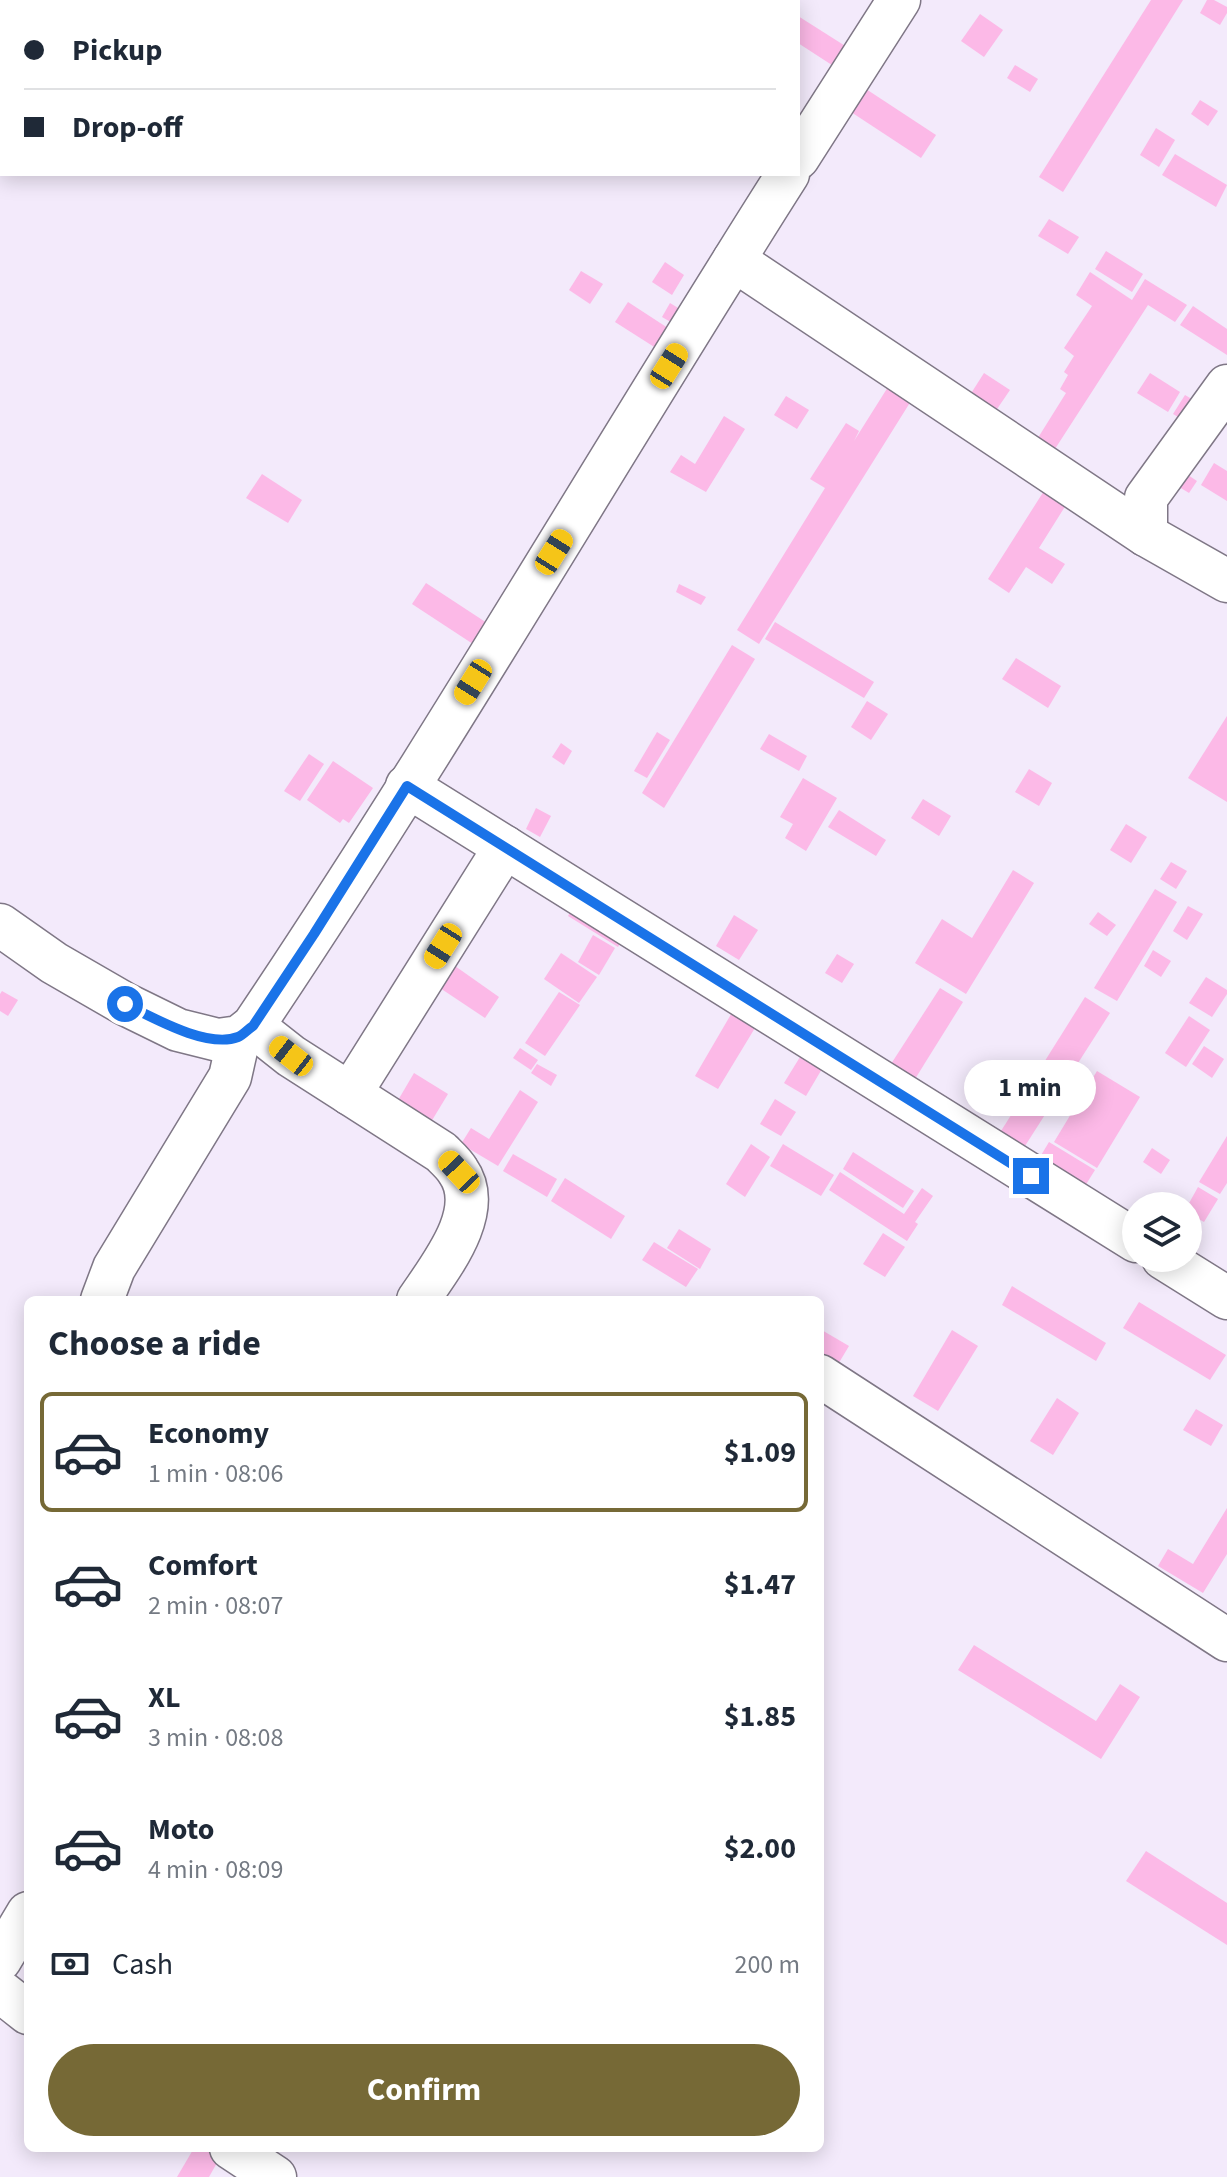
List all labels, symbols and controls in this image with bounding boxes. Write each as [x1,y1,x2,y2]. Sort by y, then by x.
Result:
text: Pickup [72,29,162,72]
text: Drop-off [72,106,183,149]
car [646,339,692,393]
car [531,525,577,579]
car [450,655,496,709]
car [420,919,466,973]
route start [107,986,143,1022]
car [265,1032,317,1080]
callout: 1 min [965,1060,1097,1116]
text: 1 min [998,1069,1062,1106]
car [434,1146,484,1198]
route end [1013,1158,1049,1194]
map controls [1122,1192,1202,1272]
button: layers [1122,1192,1202,1272]
text: Choose a ride [48,1318,261,1369]
text: Economy [148,1412,269,1455]
icon: car [52,1416,124,1488]
text: $1.09 [724,1431,796,1474]
text: 1 min · 08:06 [148,1455,283,1492]
text: Comfort [148,1544,258,1587]
icon: car [52,1548,124,1620]
text: $1.47 [724,1563,796,1606]
text: 2 min · 08:07 [148,1587,283,1624]
text: XL [148,1676,181,1719]
icon: car [52,1680,124,1752]
text: $1.85 [724,1695,796,1738]
text: 3 min · 08:08 [148,1719,283,1756]
text: Moto [148,1808,214,1851]
icon: car [52,1812,124,1884]
text: $2.00 [724,1827,796,1870]
text: 4 min · 08:09 [148,1851,283,1888]
icon: cash [48,1942,92,1986]
text: Cash [112,1943,173,1986]
text: 200 m [734,1946,800,1983]
button: Confirm [48,2044,800,2136]

